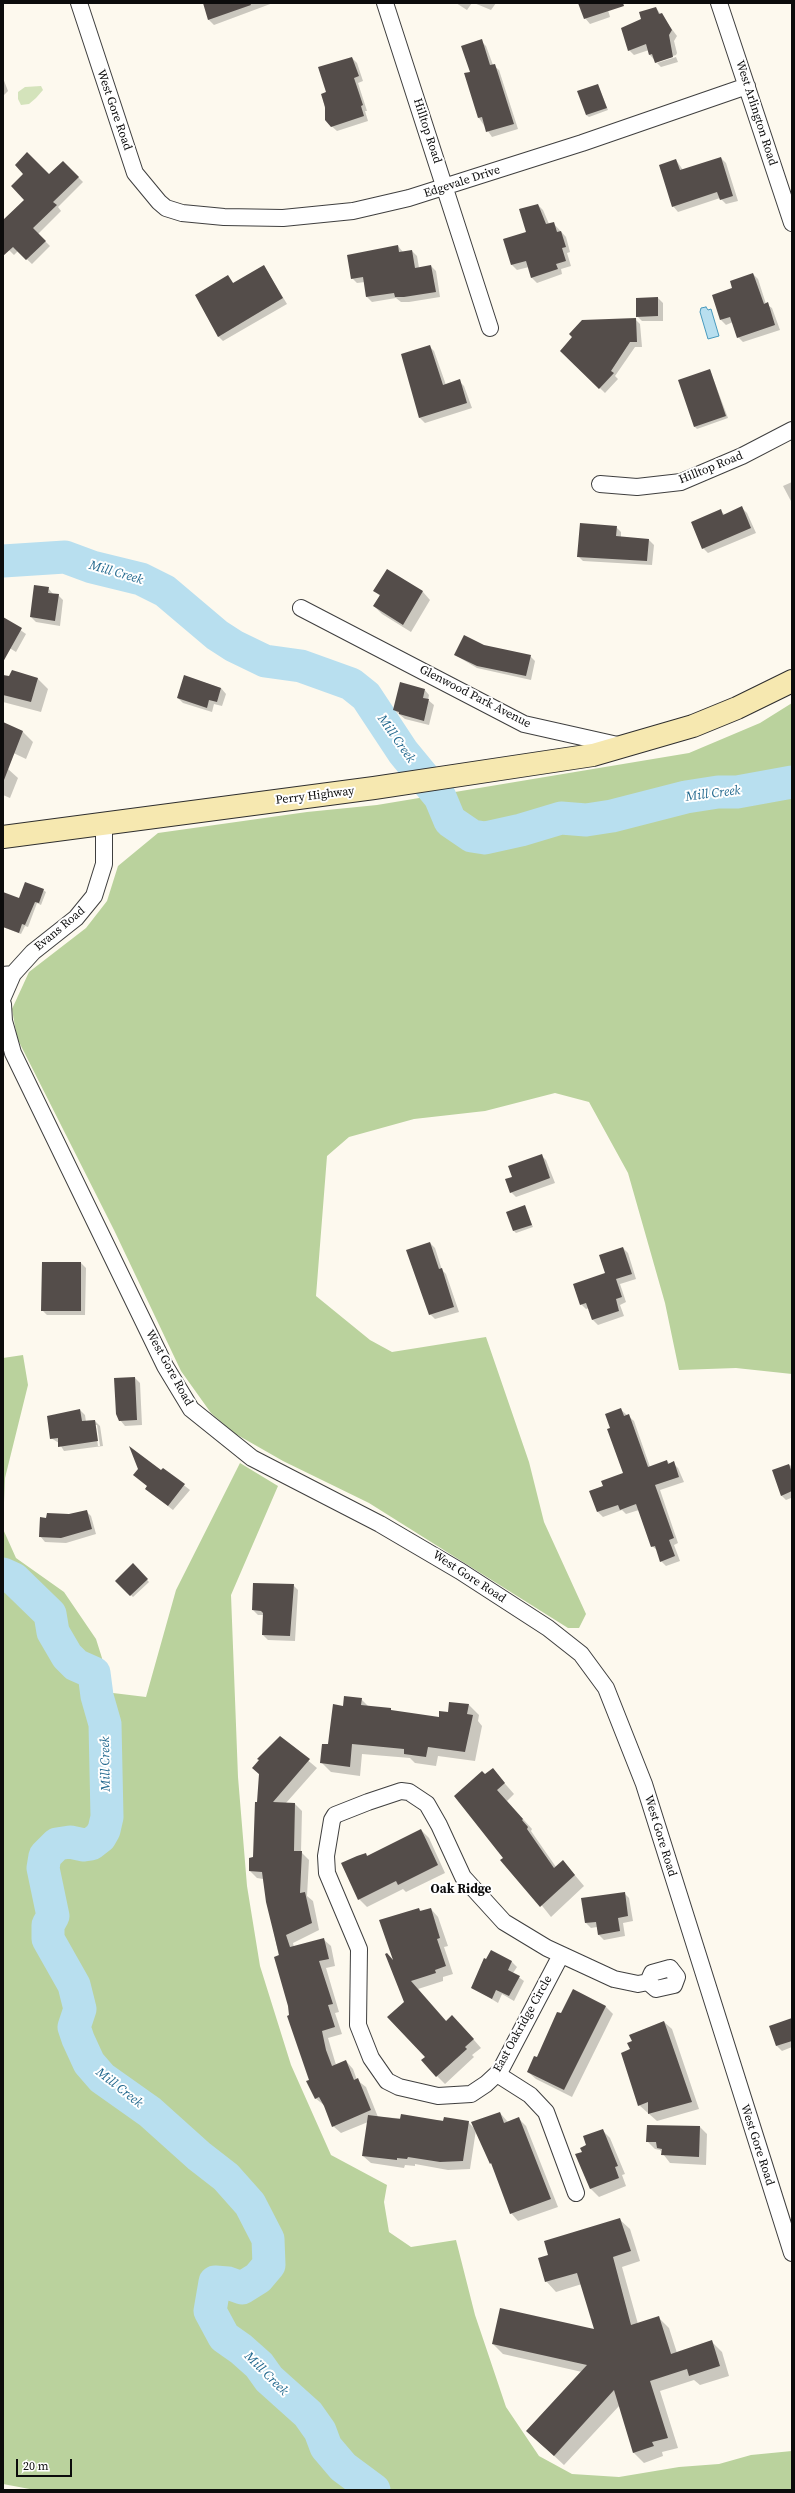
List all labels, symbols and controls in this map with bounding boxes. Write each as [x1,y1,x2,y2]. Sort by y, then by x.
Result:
street label: West Arlington Road [732,58,780,168]
street label: West Gore Road [93,68,135,152]
street label: Hilltop Road [410,97,444,165]
street label: Edgevale Drive [422,163,502,201]
street label: Hilltop Road [677,449,745,487]
water label: Mill Creek [87,558,145,588]
street label: Glenwood Park Avenue [417,663,533,731]
water label: Mill Creek [374,712,418,766]
water label: Mill Creek [685,783,741,805]
street label: Perry Highway [275,784,355,808]
street label: Evans Road [32,904,88,954]
street label: West Gore Road [142,1328,196,1408]
street label: West Gore Road [430,1548,508,1606]
water label: Mill Creek [98,1736,114,1792]
street label: West Gore Road [641,1793,679,1879]
district label: Oak Ridge [431,1882,491,1898]
street label: East Oakridge Circle [490,1973,556,2075]
water label: Mill Creek [92,2065,146,2111]
street label: West Gore Road [737,2103,777,2187]
water label: Mill Creek [241,2349,291,2399]
scale bar [18,2451,74,2477]
text: 20 m [23,2458,49,2474]

